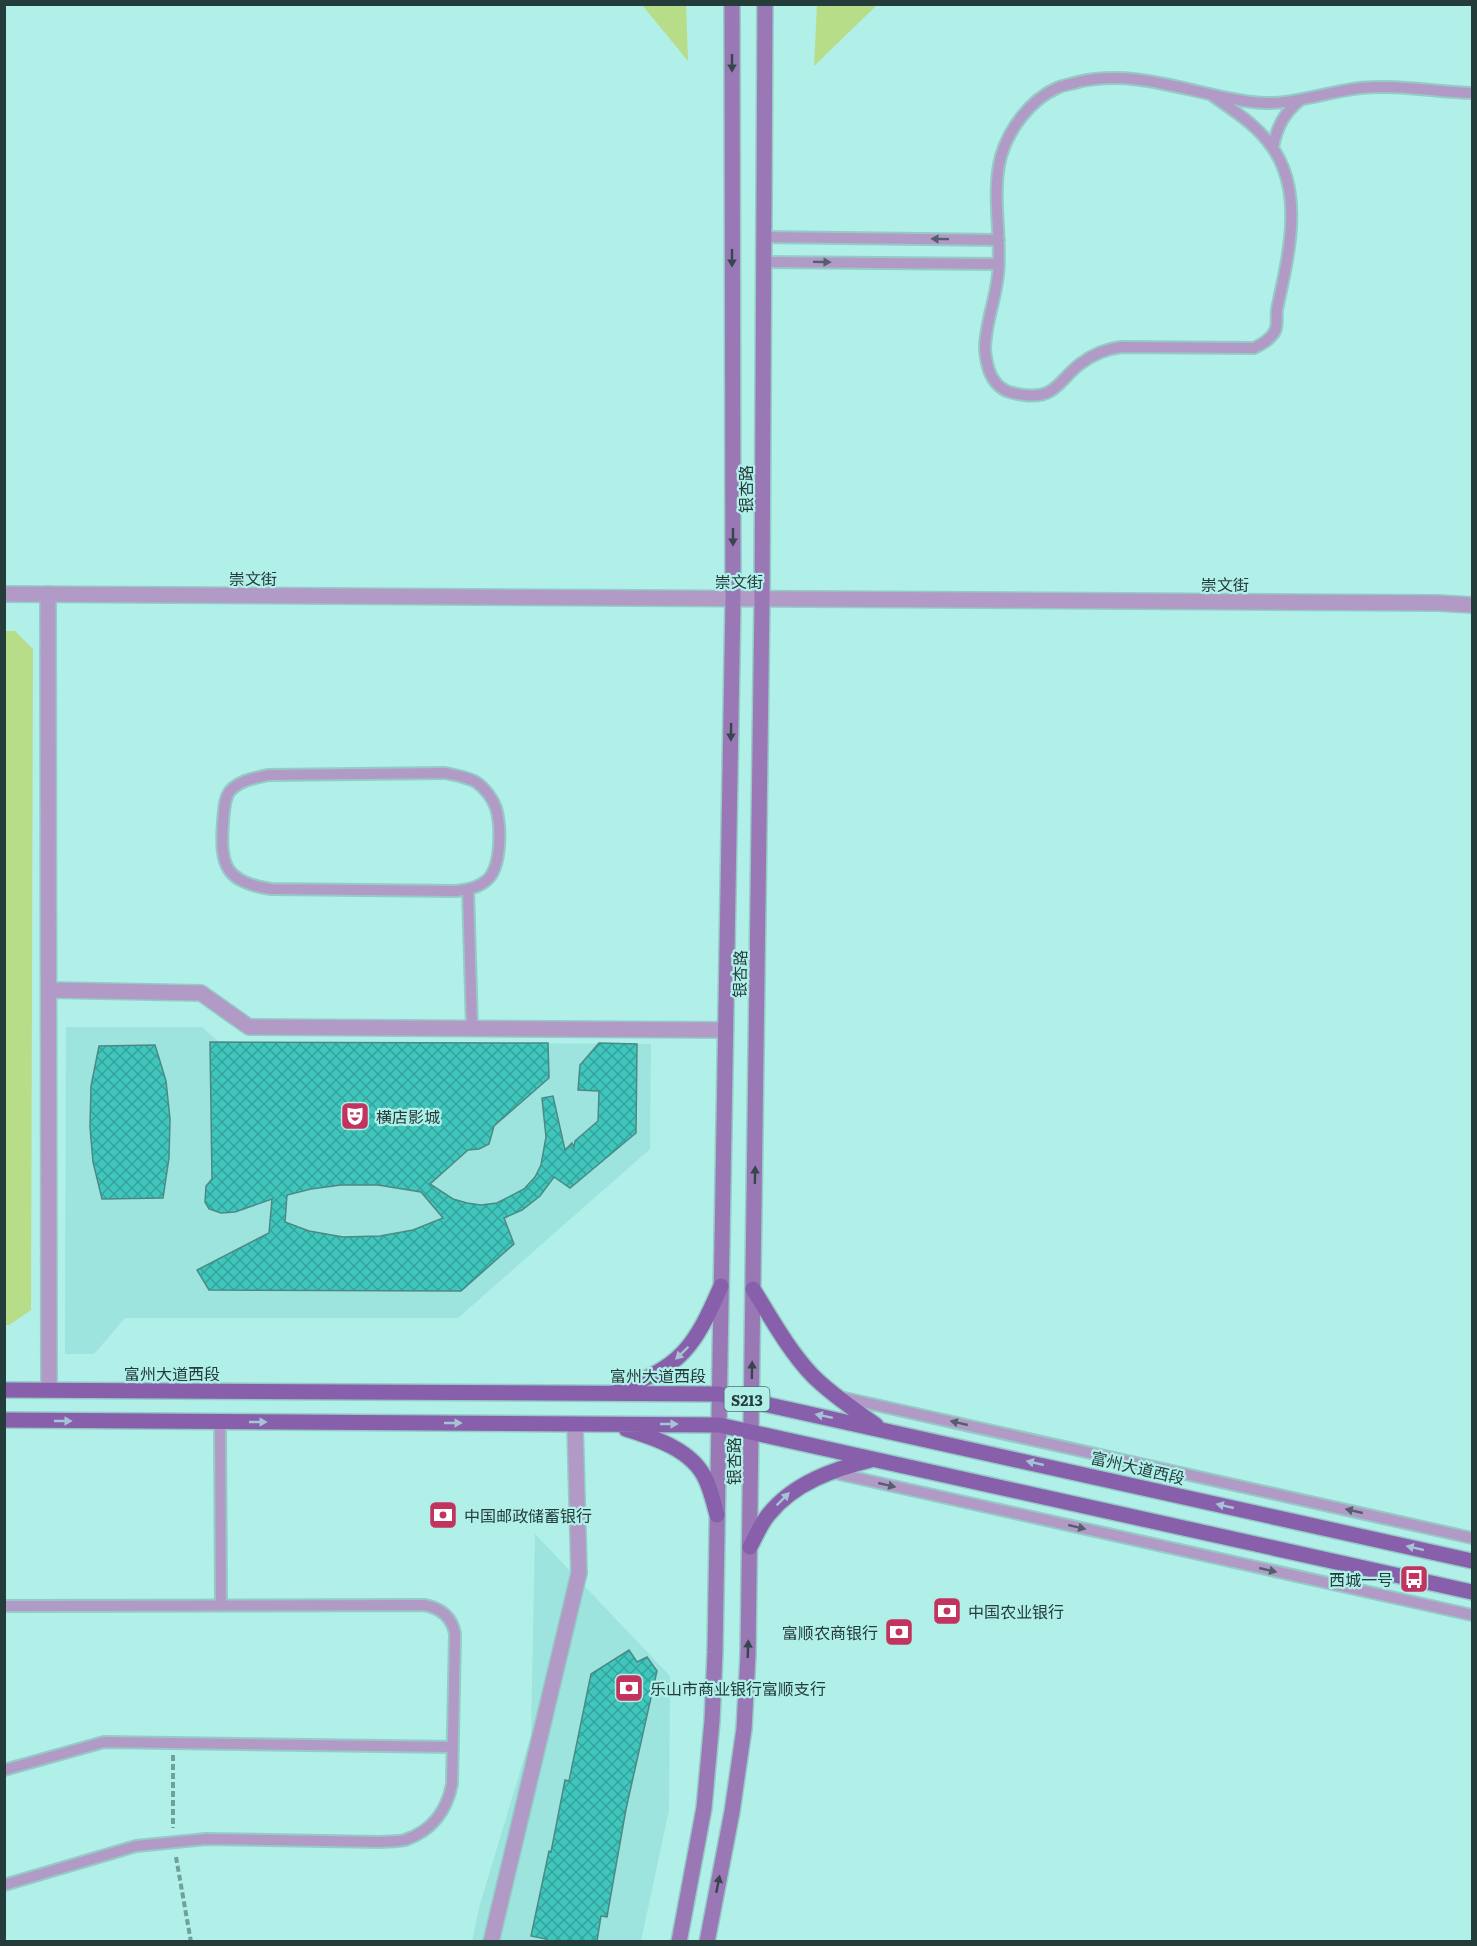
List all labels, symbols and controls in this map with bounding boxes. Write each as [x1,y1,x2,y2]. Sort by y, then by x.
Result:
one-way arrow [727,53,737,72]
one-way arrow [931,234,950,244]
one-way arrow [727,248,737,267]
one-way arrow [813,257,832,267]
street label: 银杏路 [733,465,757,513]
one-way arrow [728,527,738,546]
street label: 崇文街 [229,566,277,590]
street label: 崇文街 [715,569,763,593]
street label: 崇文街 [1201,572,1249,596]
one-way arrow [726,722,735,741]
street label: 银杏路 [727,950,751,998]
theatre icon: 横店影城 [339,1100,371,1132]
place label: 横店影城 [376,1104,440,1128]
one-way arrow [750,1166,759,1185]
one-way arrow [675,1346,689,1360]
street label: 富州大道西段 [124,1361,220,1385]
one-way arrow [747,1361,757,1380]
street label: 富州大道西段 [610,1363,706,1387]
road number: S213 [724,1387,770,1411]
one-way arrow [814,1411,833,1420]
one-way arrow [53,1416,72,1426]
one-way arrow [248,1417,267,1427]
one-way arrow [443,1418,462,1428]
one-way arrow [949,1418,968,1428]
one-way arrow [659,1420,678,1429]
street label: 银杏路 [721,1437,745,1485]
street label: 富州大道西段 [1089,1445,1187,1489]
one-way arrow [1025,1458,1044,1467]
one-way arrow [878,1481,897,1490]
one-way arrow [776,1493,790,1507]
bank icon: 中国邮政储蓄银行 [427,1499,459,1531]
one-way arrow [1216,1500,1234,1510]
place label: 中国邮政储蓄银行 [464,1503,592,1527]
one-way arrow [1345,1506,1363,1516]
one-way arrow [1068,1523,1087,1533]
one-way arrow [1406,1543,1425,1552]
bus stop icon: 西城一号 [1398,1563,1430,1595]
one-way arrow [1259,1565,1277,1575]
place label: 西城一号 [1329,1567,1393,1591]
bank icon: 中国农业银行 [931,1595,963,1627]
place label: 中国农业银行 [968,1599,1064,1623]
bank icon: 富顺农商银行 [883,1616,915,1648]
place label: 富顺农商银行 [782,1620,878,1644]
one-way arrow [744,1640,753,1659]
bank icon: 乐山市商业银行富顺支行 [613,1672,645,1704]
place label: 乐山市商业银行富顺支行 [650,1676,826,1700]
one-way arrow [714,1874,723,1893]

